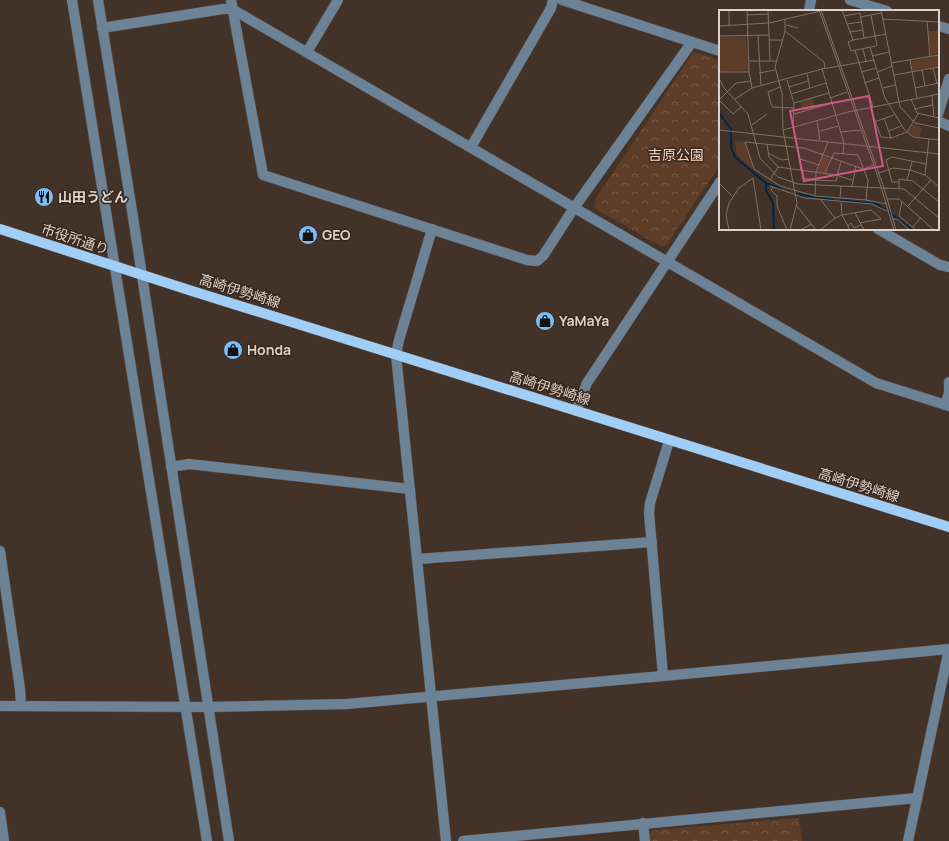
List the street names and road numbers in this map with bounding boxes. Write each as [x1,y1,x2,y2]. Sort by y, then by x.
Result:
street label: 市役所通り [39,219,111,258]
street label: 高崎伊勢崎線 [197,269,283,312]
street label: 高崎伊勢崎線 [507,366,593,409]
street label: 高崎伊勢崎線 [816,463,902,506]

